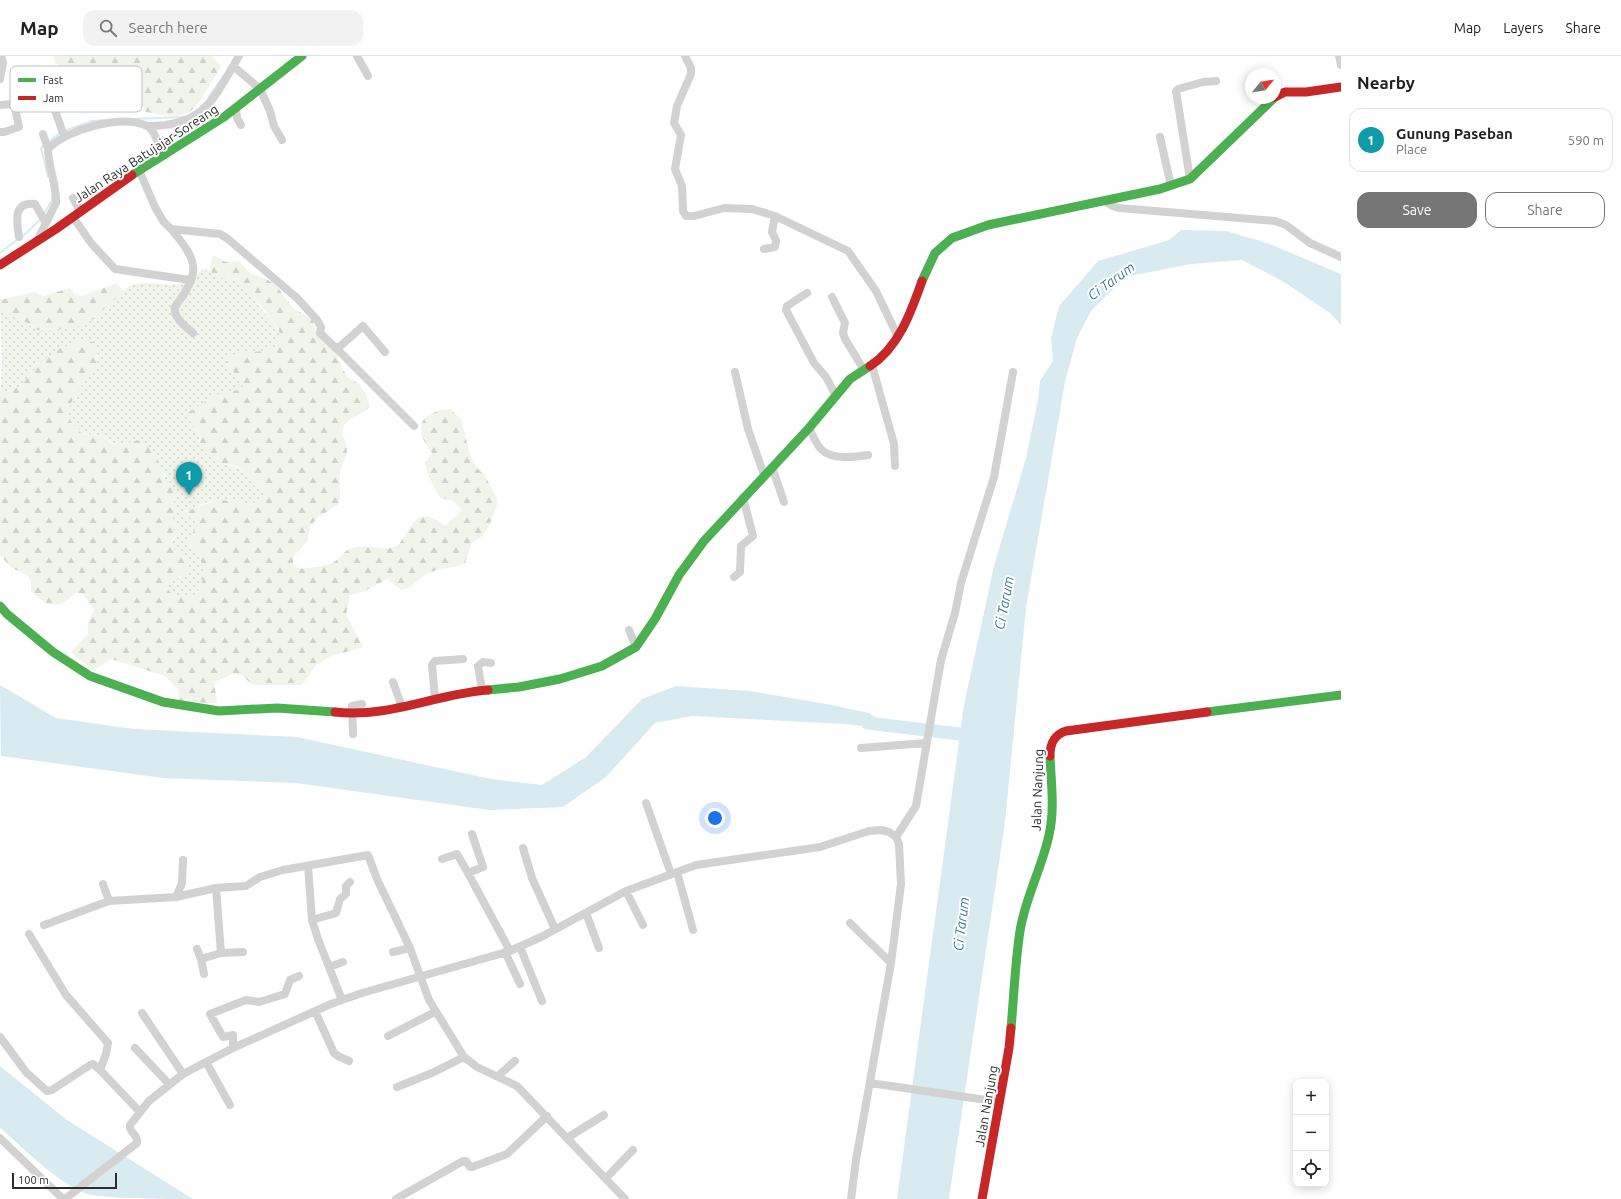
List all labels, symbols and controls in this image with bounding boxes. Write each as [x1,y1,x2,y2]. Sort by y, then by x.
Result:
search box [83,10,363,46]
text: Map [20,17,59,39]
icon: search [97,17,119,39]
text: Search here [129,19,208,36]
text: Map [1454,20,1481,36]
text: Layers [1503,20,1543,36]
text: Share [1565,20,1601,36]
legend [10,66,142,112]
north arrow [1245,68,1281,104]
text: Nearby [1357,73,1415,92]
text: Fast [43,74,64,86]
text: Jam [43,92,64,104]
street label: Jalan Raya Batujajar-Soreang [72,101,220,205]
text: Gunung Paseban [1396,125,1513,142]
text: 1 [1367,133,1375,147]
text: 590 m [1568,133,1604,147]
text: Place [1396,142,1427,156]
button: Save [1357,192,1477,228]
button: Share [1485,192,1605,228]
water label: Ci Tarum [1084,259,1138,303]
pin: 1 [176,462,202,495]
water label: Ci Tarum [991,575,1017,631]
street label: Jalan Nanjung [1029,749,1045,831]
your location [705,808,725,828]
water label: Ci Tarum [950,896,972,952]
street label: Jalan Nanjung [972,1064,1000,1148]
map controls [1293,1079,1329,1187]
button: + [1293,1079,1329,1115]
button: − [1293,1115,1329,1151]
button: locate [1293,1151,1329,1187]
scale bar [12,1171,117,1190]
text: 100 m [18,1174,49,1186]

